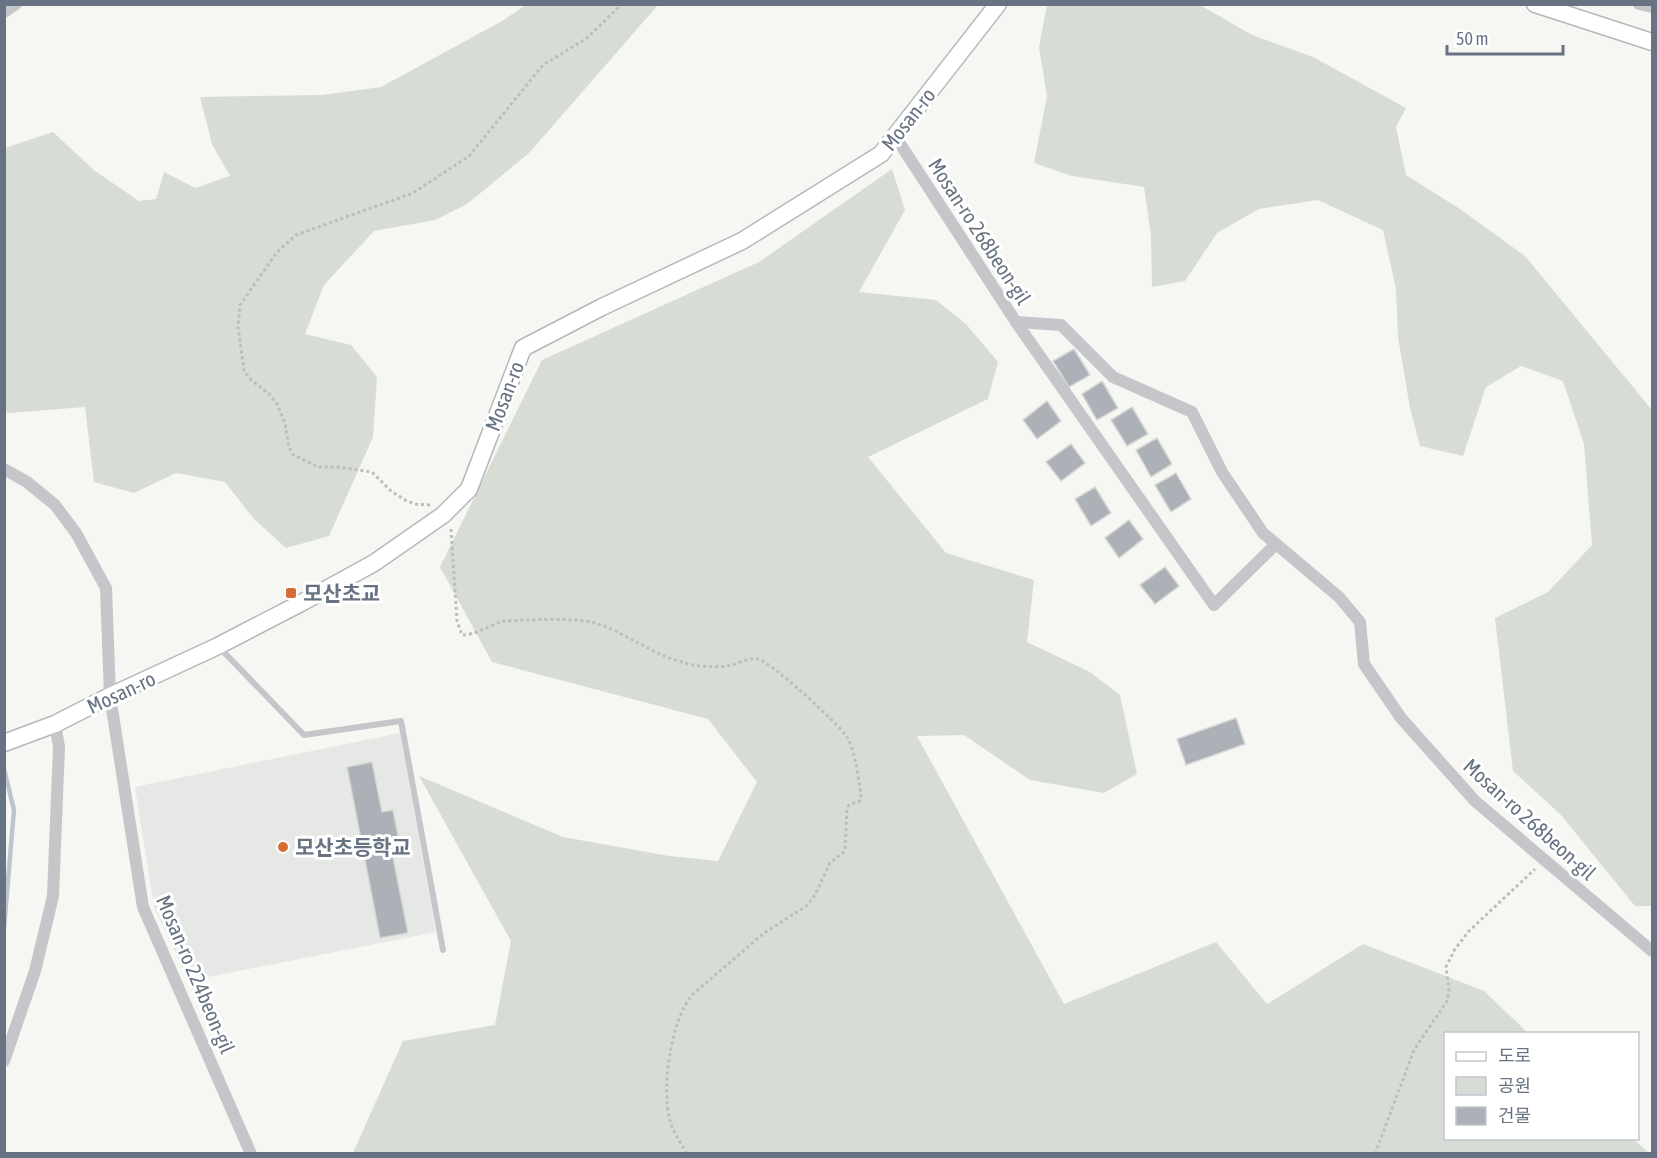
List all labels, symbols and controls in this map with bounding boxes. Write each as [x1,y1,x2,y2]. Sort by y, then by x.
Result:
scale bar [1447,18,1562,56]
text: 50 m [1456,28,1488,49]
street label: Mosan-ro [876,83,940,155]
street label: Mosan-ro 268beon-gil [924,154,1036,309]
street label: Mosan-ro [480,358,528,434]
place label: 모산초교 [303,581,380,605]
marker: 모산초교 [284,586,298,600]
street label: Mosan-ro [83,666,159,718]
street label: Mosan-ro 268beon-gil [1459,753,1601,885]
place label: 모산초등학교 [295,835,411,859]
marker: 모산초등학교 [276,840,290,854]
street label: Mosan-ro 224beon-gil [152,891,240,1057]
legend [1444,1032,1639,1140]
text: 도로 [1498,1045,1531,1066]
text: 공원 [1498,1075,1531,1096]
text: 건물 [1498,1105,1531,1126]

